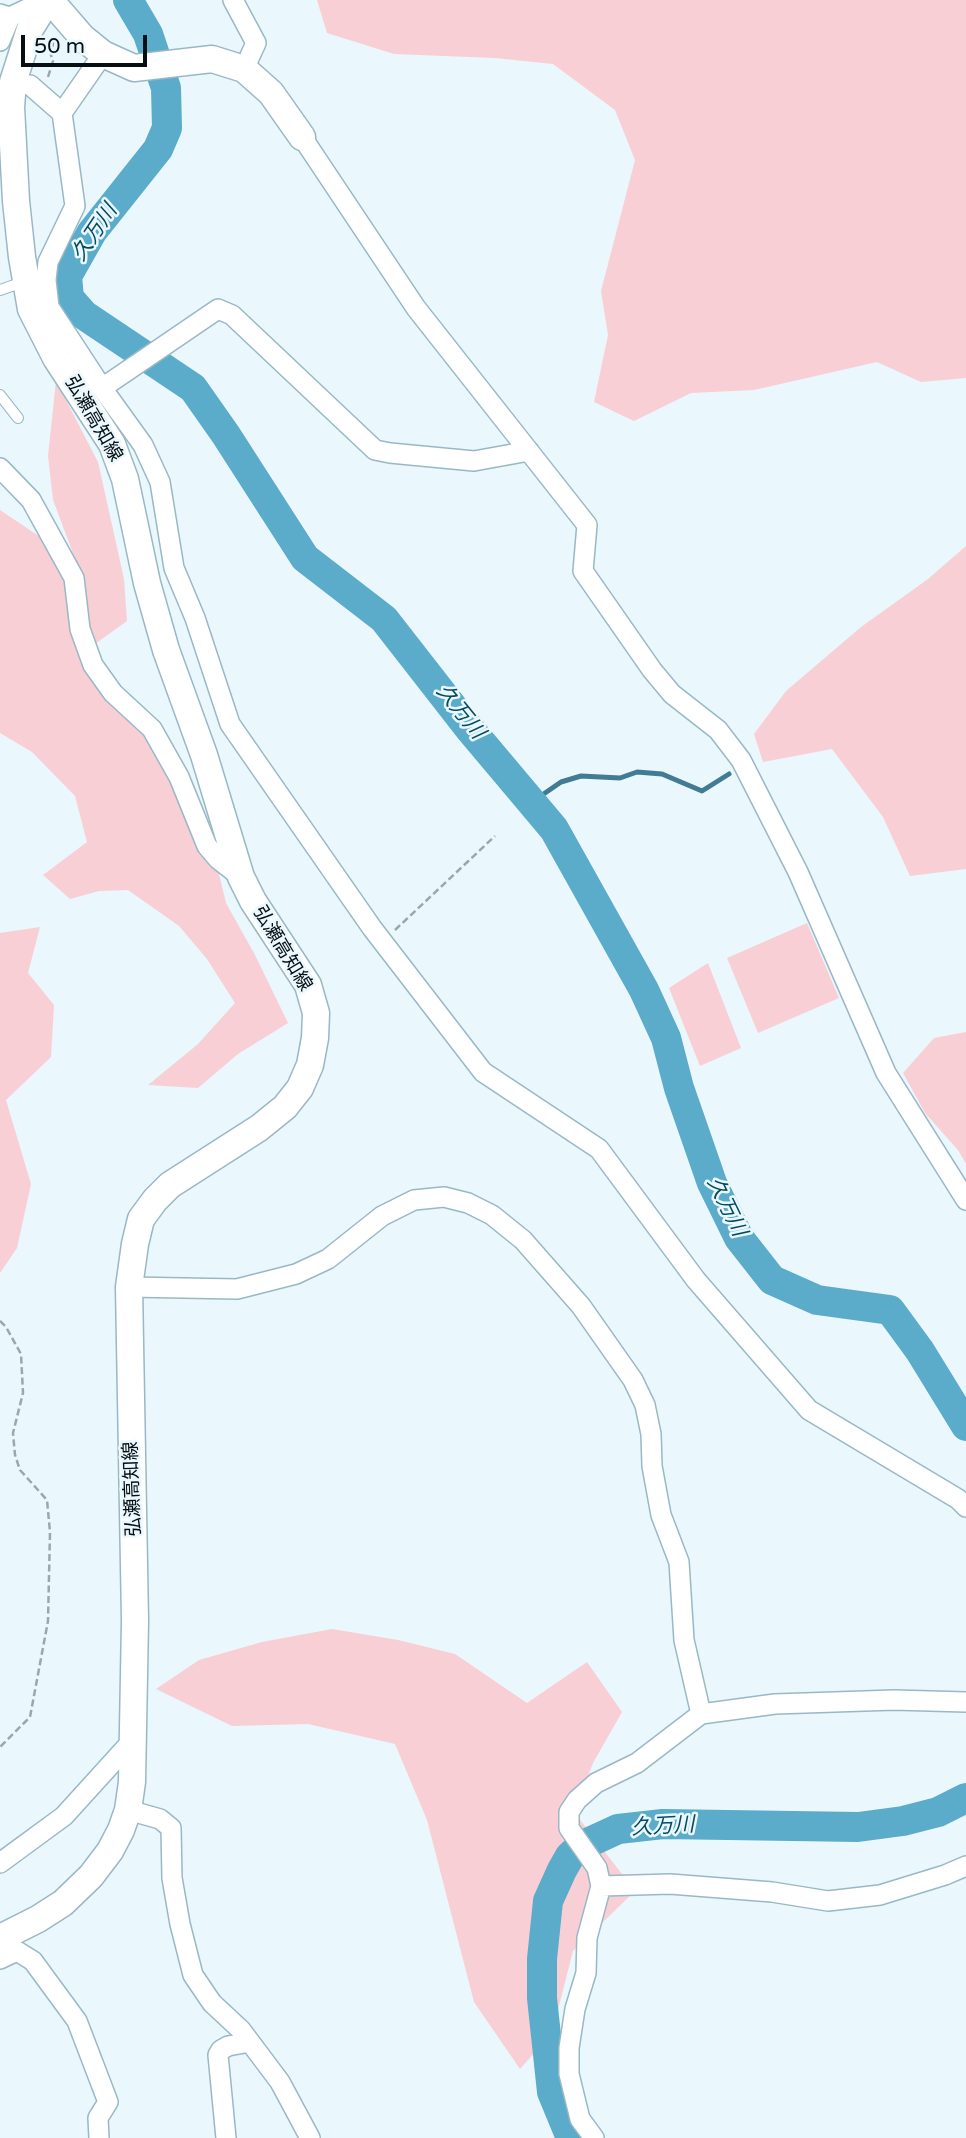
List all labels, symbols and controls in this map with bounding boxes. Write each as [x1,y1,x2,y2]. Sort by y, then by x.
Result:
scale bar [24,21,150,65]
text: 50 m [34,34,85,59]
water label: 久万川 [67,200,123,266]
street label: 弘瀬高知線 [59,372,127,466]
water label: 久万川 [430,680,490,744]
street label: 弘瀬高知線 [248,902,316,996]
water label: 久万川 [701,1173,751,1241]
street label: 弘瀬高知線 [120,1441,146,1537]
water label: 久万川 [631,1813,695,1841]

